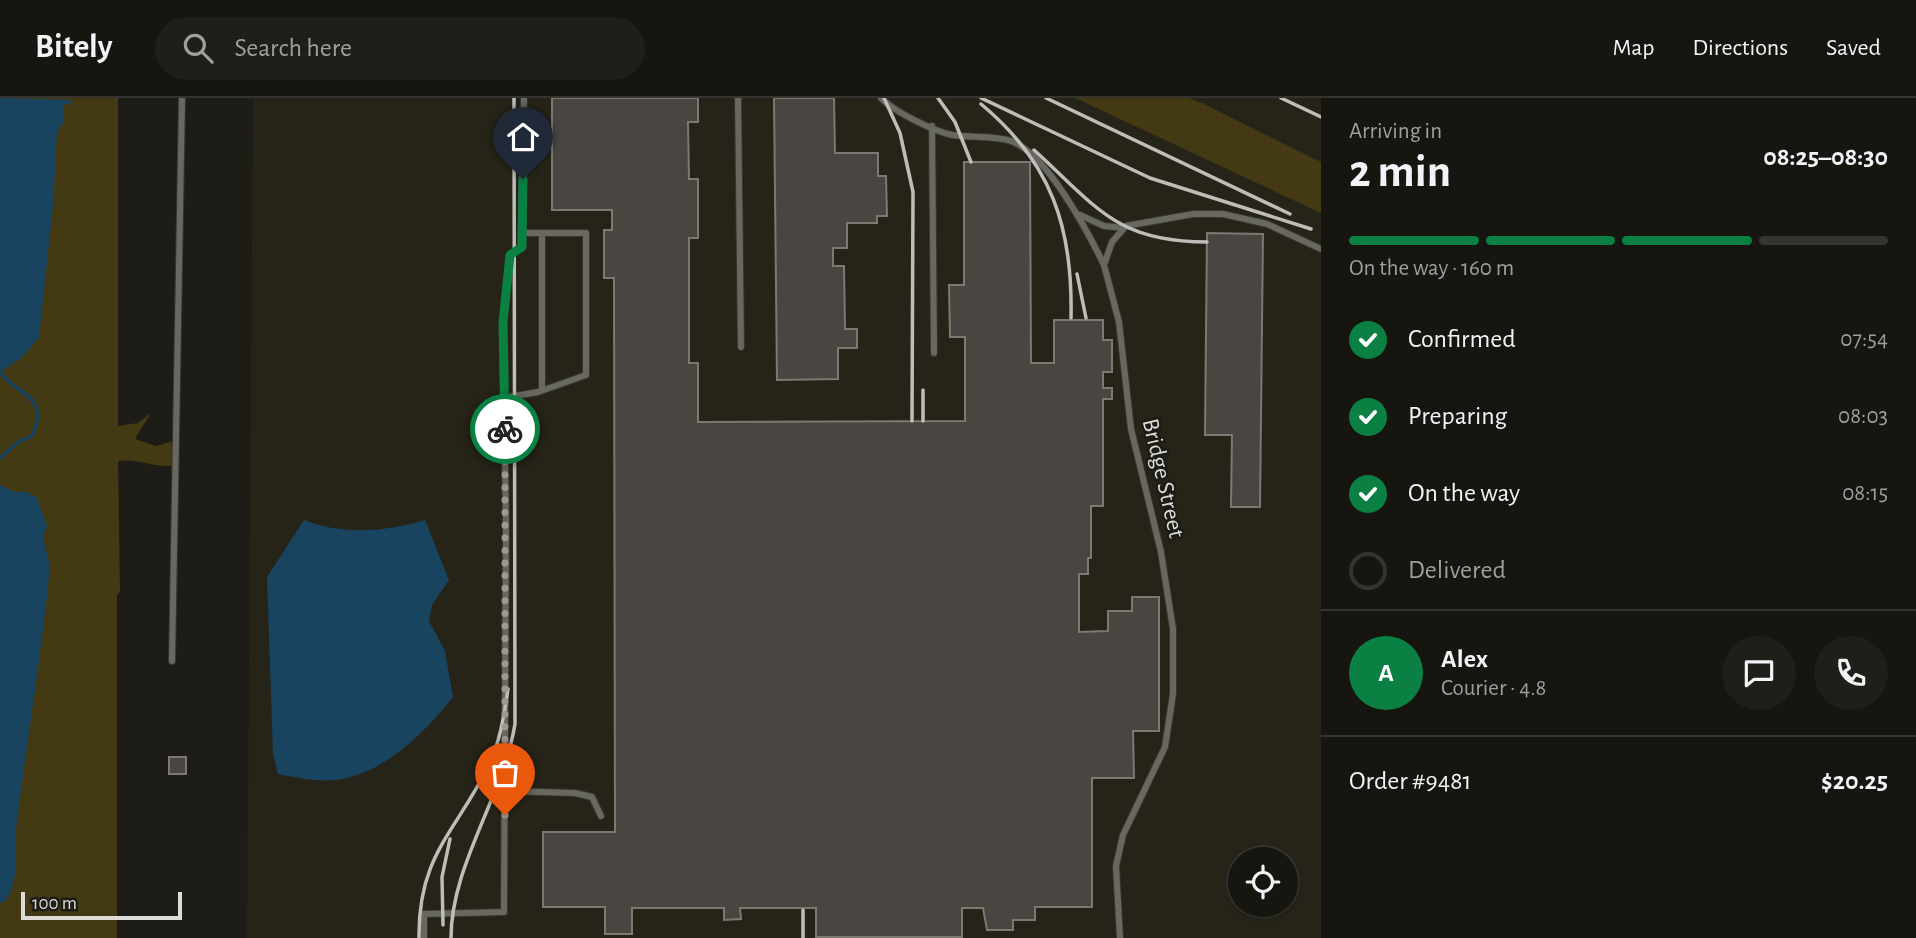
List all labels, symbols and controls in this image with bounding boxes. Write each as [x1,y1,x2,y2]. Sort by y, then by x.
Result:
search box [155,17,645,80]
icon: search [179,29,217,67]
text: Bitely [35,31,113,64]
text: Search here [235,35,352,61]
text: Map [1612,36,1654,60]
text: Directions [1692,36,1788,60]
text: Saved [1826,36,1881,60]
pin [493,107,553,179]
icon: home [504,118,542,156]
text: Arriving in [1349,120,1442,143]
text: 08:25–08:30 [1763,144,1888,170]
text: 2 min [1349,149,1451,195]
text: On the way · 160 m [1349,257,1514,280]
icon: check [1349,321,1387,359]
text: Confirmed [1408,326,1516,352]
text: 07:54 [1840,328,1888,351]
courier [470,394,540,464]
icon: check [1349,398,1387,436]
text: Preparing [1408,403,1507,429]
text: 08:03 [1838,405,1888,428]
icon: bike [486,410,524,448]
street label: Bridge Street [1138,416,1188,541]
icon: check [1349,475,1387,513]
text: On the way [1408,480,1520,506]
text: 08:15 [1842,482,1888,505]
text: Delivered [1408,557,1506,583]
button: chat [1722,636,1796,710]
button: phone [1814,636,1888,710]
text: Alex [1441,646,1488,672]
text: A [1378,660,1394,686]
text: Courier · 4.8 [1441,677,1546,700]
pin [475,743,535,815]
icon: bag [486,754,524,792]
text: Order #9481 [1349,768,1471,794]
text: $20.25 [1821,768,1888,794]
map controls [1228,847,1298,917]
button: locate [1228,847,1298,917]
scale bar [21,889,182,921]
text: 100 m [32,894,77,913]

